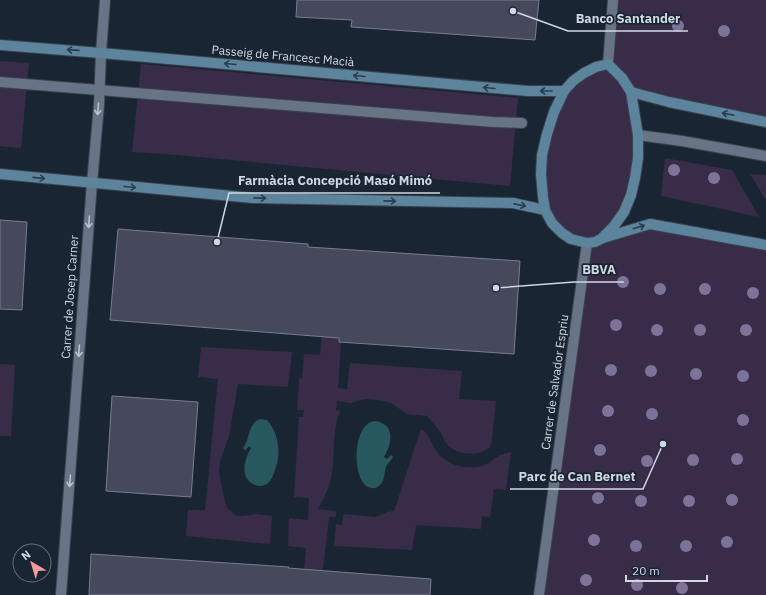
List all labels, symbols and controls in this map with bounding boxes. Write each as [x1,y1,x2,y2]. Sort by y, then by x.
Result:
callout: Banco Santander [568,6,688,31]
text: Banco Santander [576,10,680,27]
street label: Passeig de Francesc Macià [211,42,356,69]
one-way arrow [67,47,80,54]
one-way arrow [224,61,237,68]
one-way arrow [353,72,366,80]
one-way arrow [483,84,496,91]
one-way arrow [540,87,553,95]
one-way arrow [95,102,102,115]
one-way arrow [722,110,735,118]
callout: Farmàcia Concepció Masó Mimó [229,168,440,193]
text: Farmàcia Concepció Masó Mimó [238,172,432,189]
one-way arrow [32,174,45,181]
one-way arrow [123,183,136,190]
one-way arrow [253,194,266,202]
one-way arrow [383,197,396,205]
one-way arrow [513,201,526,209]
one-way arrow [85,215,92,228]
one-way arrow [632,223,645,230]
street label: Carrer de Josep Carner [58,234,81,359]
callout: BBVA [574,257,624,282]
text: BBVA [582,261,616,278]
street label: Carrer de Salvador Espriu [538,313,571,451]
one-way arrow [76,344,83,357]
callout: Parc de Can Bernet [510,464,643,489]
text: Parc de Can Bernet [519,468,635,485]
one-way arrow [66,474,73,487]
north arrow [12,543,52,583]
text: N [18,547,33,563]
scale bar [626,557,707,583]
text: 20 m [632,563,660,578]

